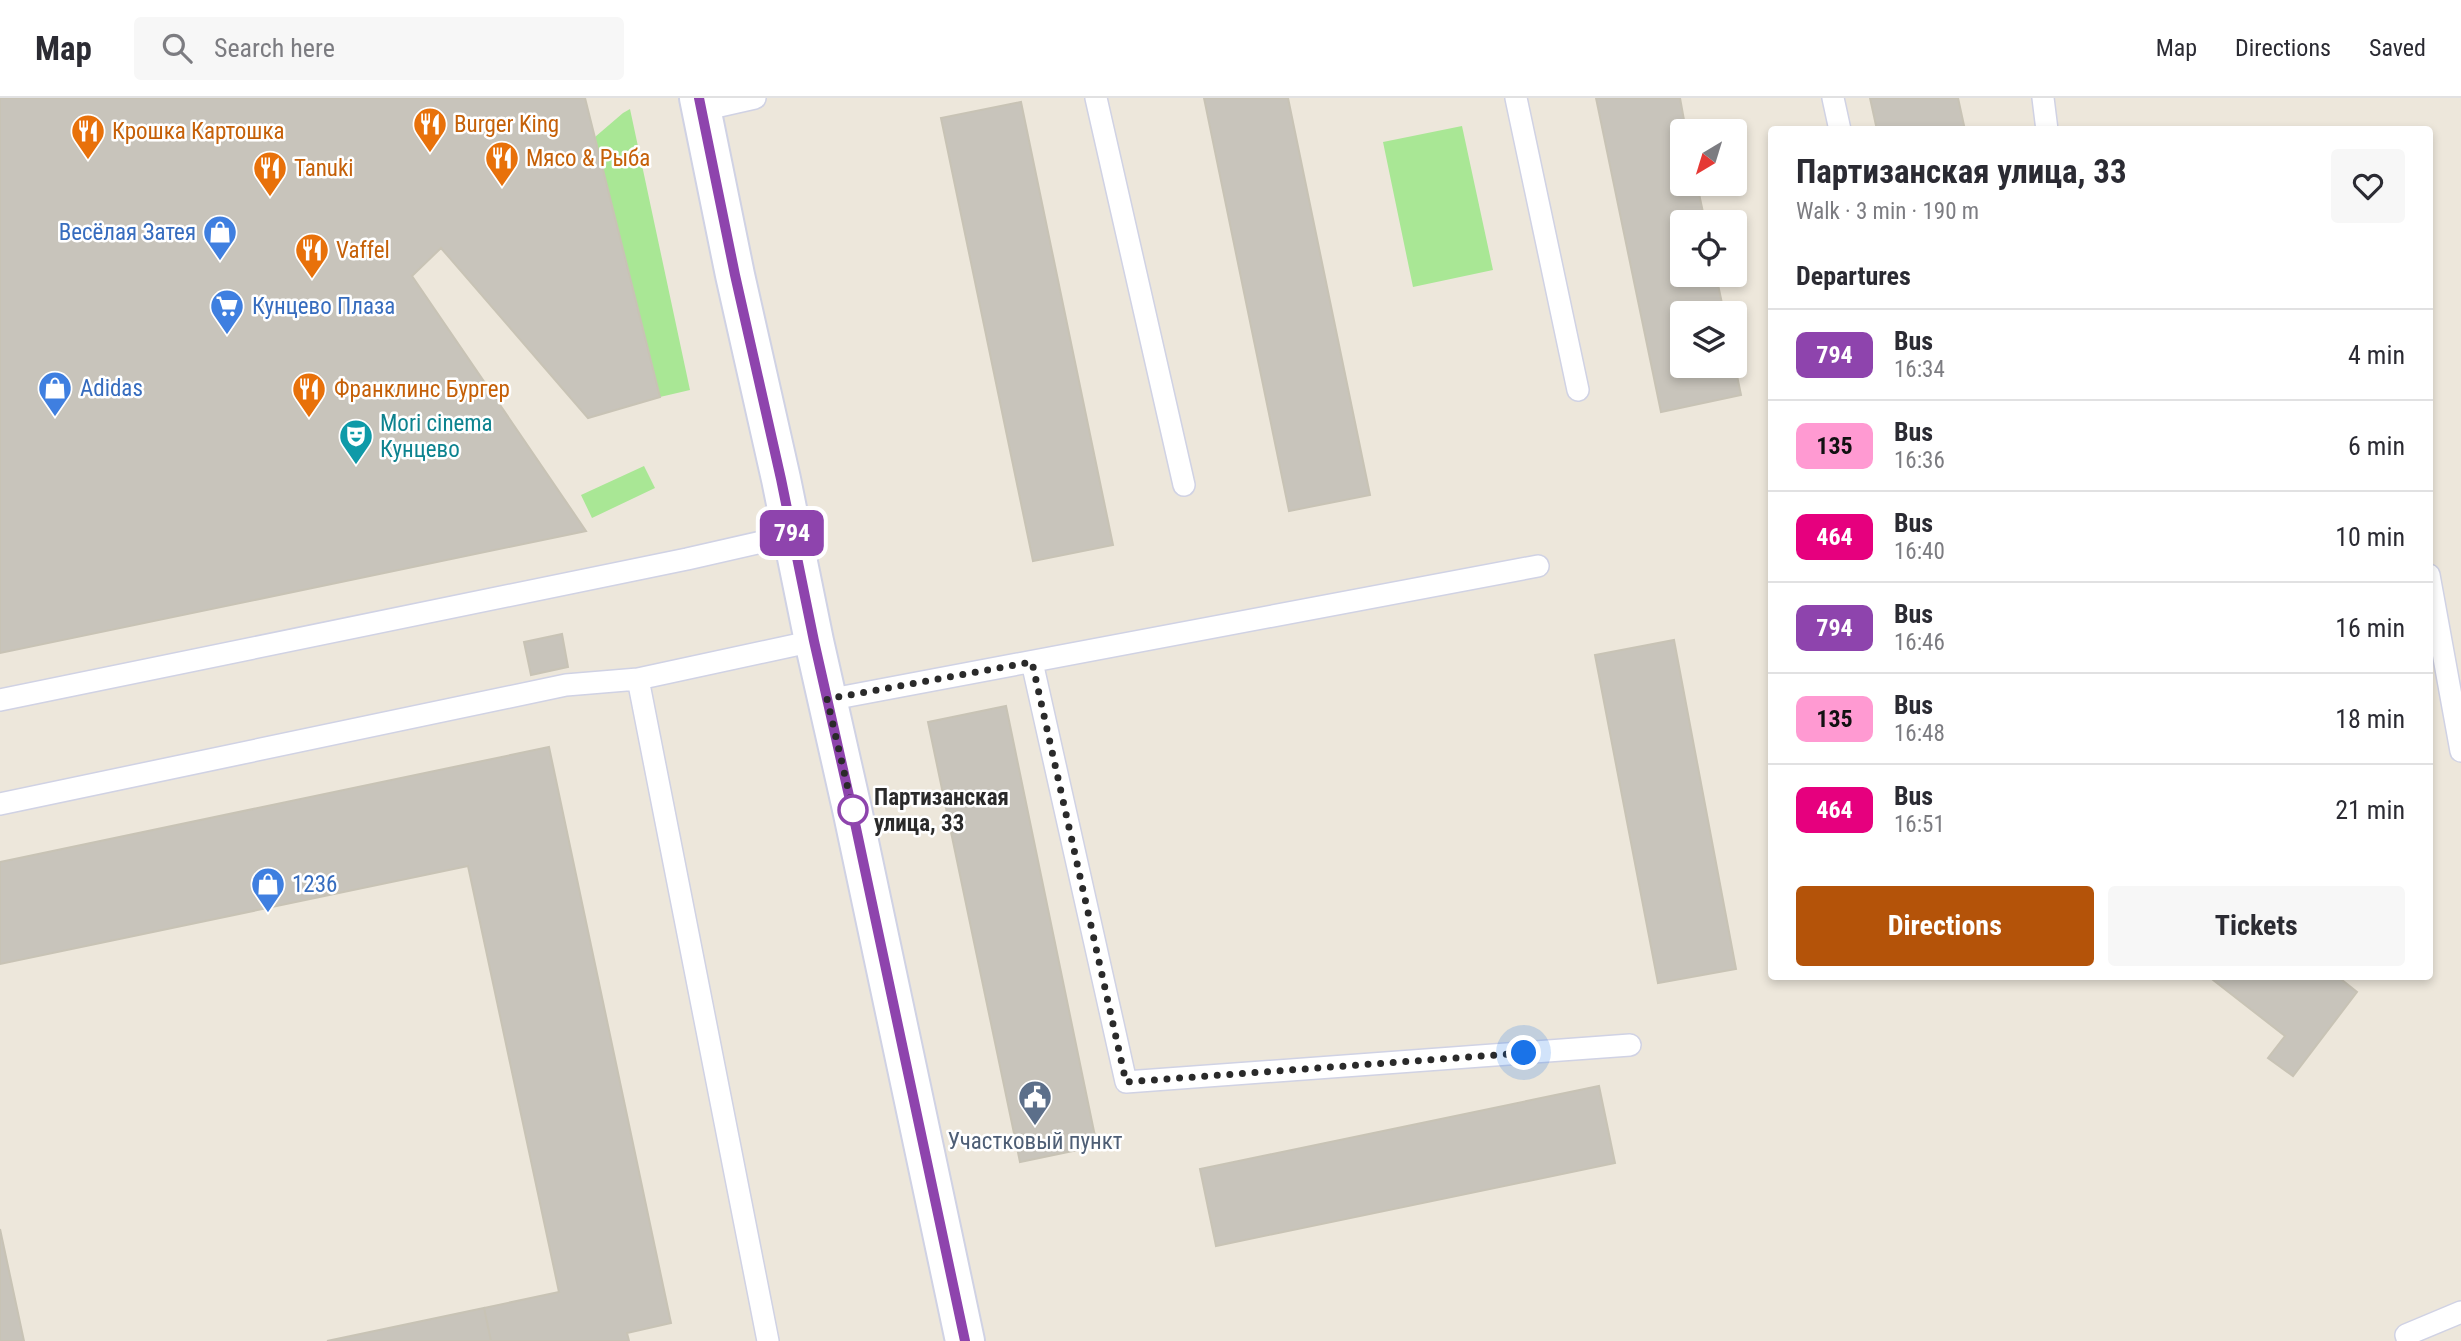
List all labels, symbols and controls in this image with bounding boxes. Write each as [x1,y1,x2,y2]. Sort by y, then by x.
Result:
search box [134,17,624,80]
text: Map [35,29,92,68]
icon: search [158,29,196,67]
text: Search here [214,33,335,63]
text: Map [2156,34,2197,62]
text: Directions [2235,34,2331,62]
text: Saved [2369,34,2426,62]
restaurant icon: Burger King [411,105,449,154]
place label: Burger King [454,111,559,138]
restaurant icon: Крошка Картошка [69,112,107,161]
place label: Крошка Картошка [112,118,285,145]
north arrow [1670,119,1746,196]
map controls [1670,119,1747,378]
restaurant icon: Мясо & Рыба [483,139,521,188]
place label: Мясо & Рыба [526,145,650,172]
restaurant icon: Tanuki [251,149,289,198]
button: heart [2331,149,2405,223]
text: Партизанская улица, 33 [1796,152,2127,191]
place label: Tanuki [294,155,354,182]
text: Walk · 3 min · 190 m [1796,198,1979,225]
button: locate [1670,210,1747,287]
shop icon: Весёлая Затея [201,213,239,262]
place label: Весёлая Затея [59,219,196,246]
restaurant icon: Vaffel [293,231,331,280]
place label: Vaffel [336,237,390,264]
text: Departures [1796,261,1911,291]
supermarket icon: Кунцево Плаза [208,287,246,336]
place label: Кунцево Плаза [252,293,395,320]
button: layers [1670,301,1747,378]
text: Bus [1894,326,1933,356]
text: 4 min [2348,340,2405,370]
text: 794 [1816,341,1853,369]
text: 16:34 [1894,356,1945,383]
shop icon: Adidas [36,369,74,418]
restaurant icon: Франклинс Бургер [290,370,328,419]
place label: Adidas [80,375,143,402]
place label: Франклинс Бургер [334,376,510,403]
place label: Mori cinema Кунцево [380,410,493,463]
theatre icon: Mori cinema Кунцево [337,417,375,466]
text: Bus [1894,417,1933,447]
text: 6 min [2348,431,2405,461]
text: 135 [1816,432,1853,460]
text: 16:36 [1894,447,1945,474]
text: Bus [1894,508,1933,538]
line badge: 794 [752,510,832,556]
text: 794 [774,519,810,547]
text: 10 min [2335,522,2405,552]
text: 464 [1816,523,1853,551]
text: 16:40 [1894,538,1945,565]
text: Bus [1894,599,1933,629]
text: 16 min [2335,613,2405,643]
text: 794 [1816,614,1853,642]
text: 16:46 [1894,629,1945,656]
text: Bus [1894,690,1933,720]
text: 18 min [2335,704,2405,734]
text: 135 [1816,705,1853,733]
text: 16:48 [1894,720,1945,747]
text: Bus [1894,781,1933,811]
place label: Партизанская улица, 33 [874,784,1009,837]
marker: Партизанская улица, 33 [838,795,868,825]
text: 21 min [2335,795,2405,825]
text: 464 [1816,796,1853,824]
text: 16:51 [1894,811,1945,838]
shop icon: 1236 [249,865,287,914]
place label: 1236 [292,871,337,898]
button: Directions [1796,886,2094,966]
button: Tickets [2108,886,2405,966]
your location [1506,1035,1541,1070]
public building icon: Участковый пункт [1016,1078,1054,1127]
place label: Участковый пункт [947,1128,1123,1155]

